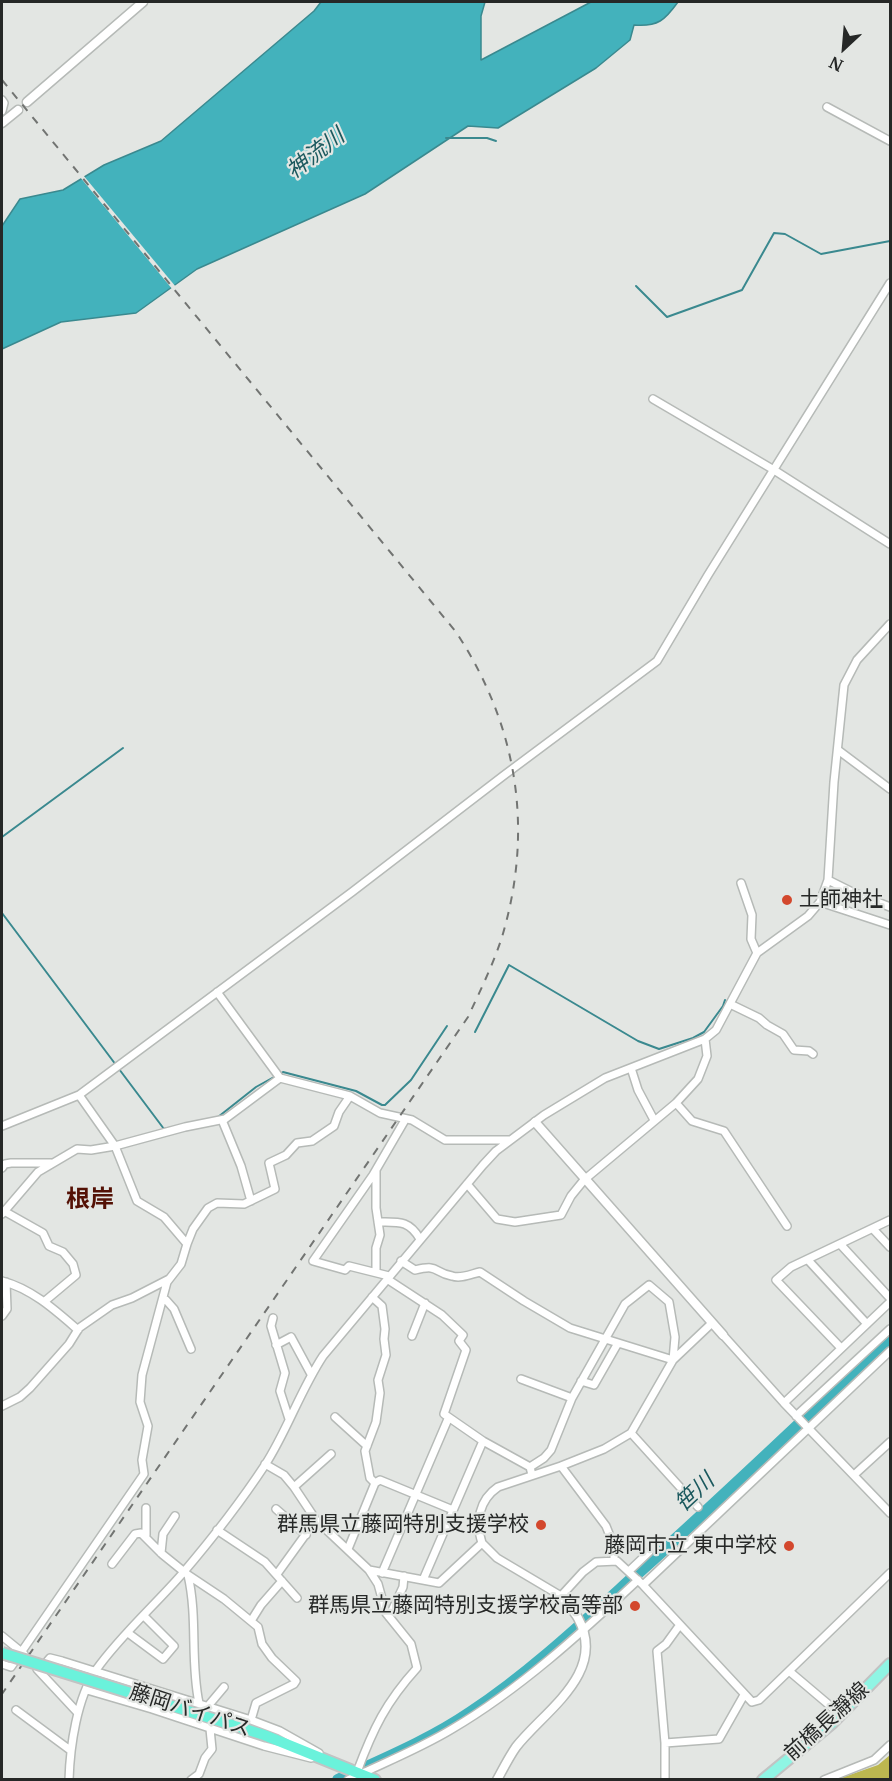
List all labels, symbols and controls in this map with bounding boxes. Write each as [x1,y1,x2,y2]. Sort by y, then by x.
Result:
north arrow [814,18,874,78]
text: N [826,52,846,76]
water label: 神流川 [282,123,350,185]
place label: 土師神社 [799,887,883,913]
marker: 土師神社 [780,893,794,907]
district label: 根岸 [66,1186,114,1214]
water label: 笹川 [670,1468,720,1518]
place label: 群馬県立藤岡特別支援学校 [277,1512,529,1538]
marker: 群馬県立藤岡特別支援学校 [534,1518,548,1532]
place label: 藤岡市立 東中学校 [604,1533,777,1559]
marker: 藤岡市立 東中学校 [782,1539,796,1553]
place label: 群馬県立藤岡特別支援学校高等部 [308,1593,623,1619]
marker: 群馬県立藤岡特別支援学校高等部 [628,1599,642,1613]
street label: 前橋長瀞線 [780,1678,874,1766]
street label: 藤岡バイパス [126,1680,254,1742]

